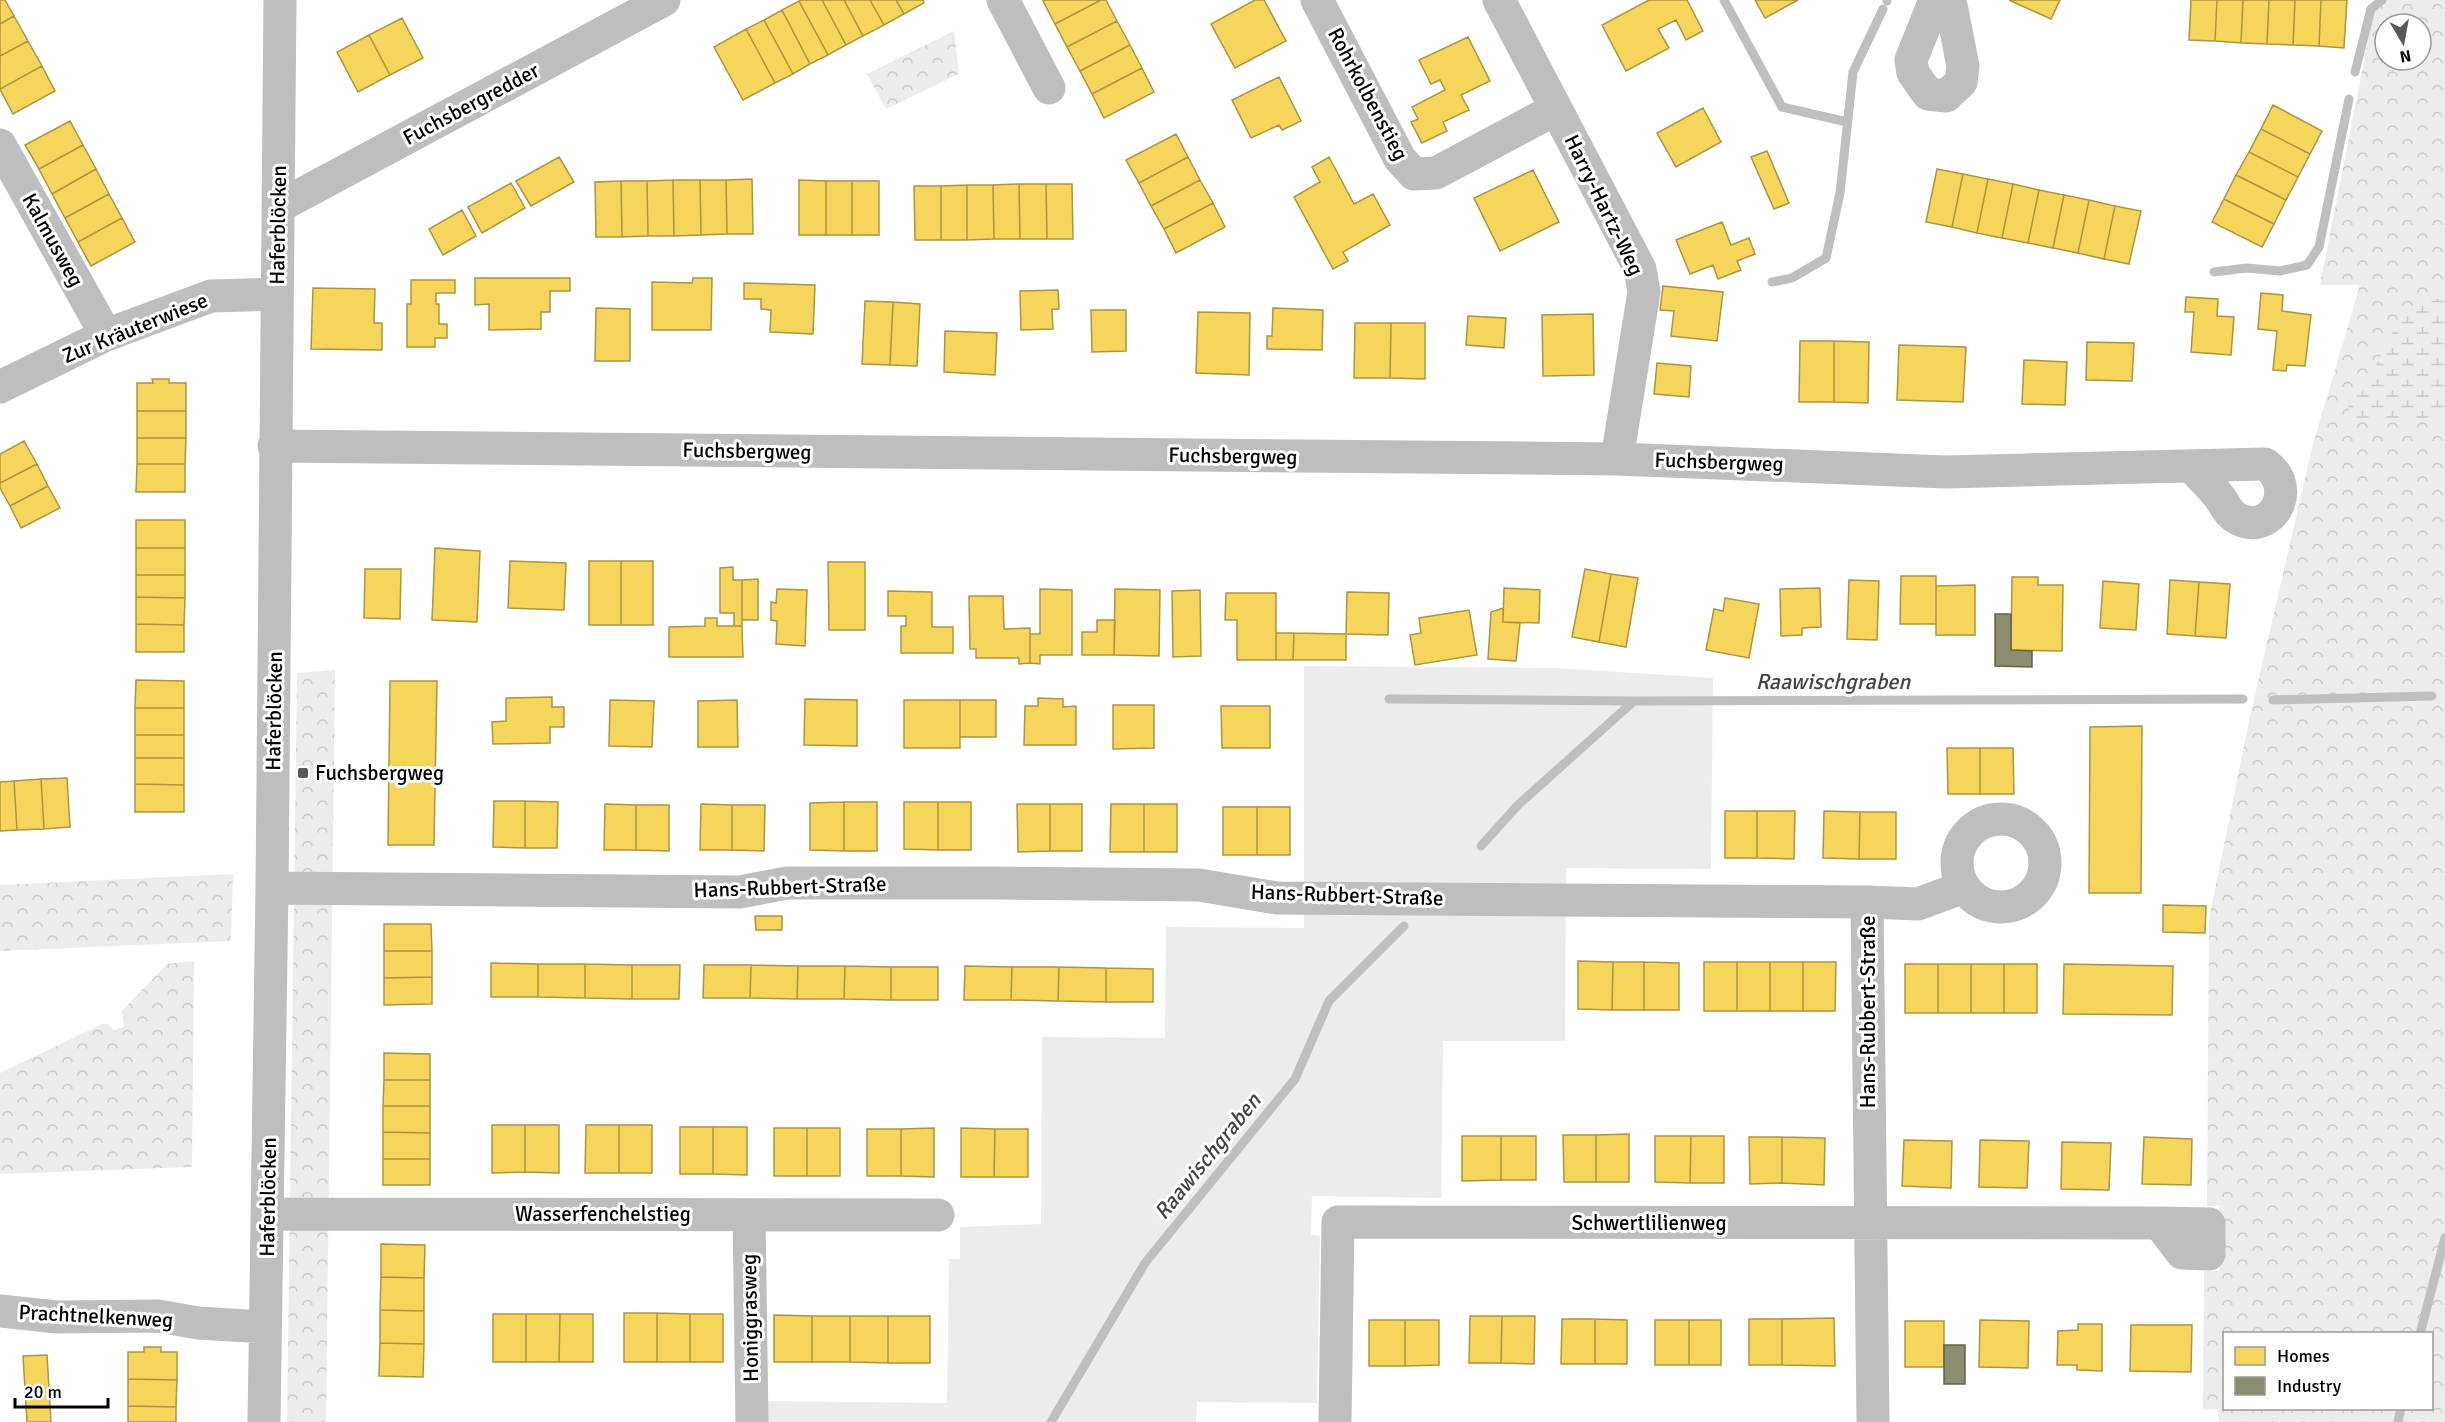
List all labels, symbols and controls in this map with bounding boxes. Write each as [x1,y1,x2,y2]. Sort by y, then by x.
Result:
north arrow [2373,12,2433,72]
street label: Rohrkolbenstieg [1322,23,1414,165]
text: N [2398,45,2413,67]
street label: Fuchsbergredder [398,57,544,151]
street label: Harry-Hartz-Weg [1559,130,1649,280]
street label: Haferblöcken [264,165,292,285]
street label: Kalmusweg [17,189,89,291]
street label: Zur Kräuterwiese [58,287,212,369]
street label: Fuchsbergweg [682,437,812,465]
street label: Fuchsbergweg [1168,442,1298,470]
street label: Fuchsbergweg [1654,447,1784,477]
street label: Haferblöcken [260,651,288,771]
water label: Raawischgraben [1756,668,1911,695]
place label: Fuchsbergweg [315,760,444,786]
marker: Fuchsbergweg [296,766,310,780]
street label: Hans-Rubbert-Straße [693,871,887,903]
street label: Hans-Rubbert-Straße [1250,879,1444,911]
street label: Hans-Rubbert-Straße [1855,916,1881,1108]
water label: Raawischgraben [1148,1087,1267,1225]
street label: Haferblöcken [254,1137,282,1257]
street label: Wasserfenchelstieg [515,1201,691,1227]
street label: Schwertlilienweg [1571,1210,1727,1236]
street label: Honiggrasweg [736,1254,764,1382]
street label: Prachtnelkenweg [18,1299,174,1333]
legend [2223,1332,2433,1410]
text: Homes [2277,1345,2330,1367]
scale bar [15,1371,108,1409]
text: Industry [2277,1375,2342,1397]
text: 20 m [24,1381,62,1403]

